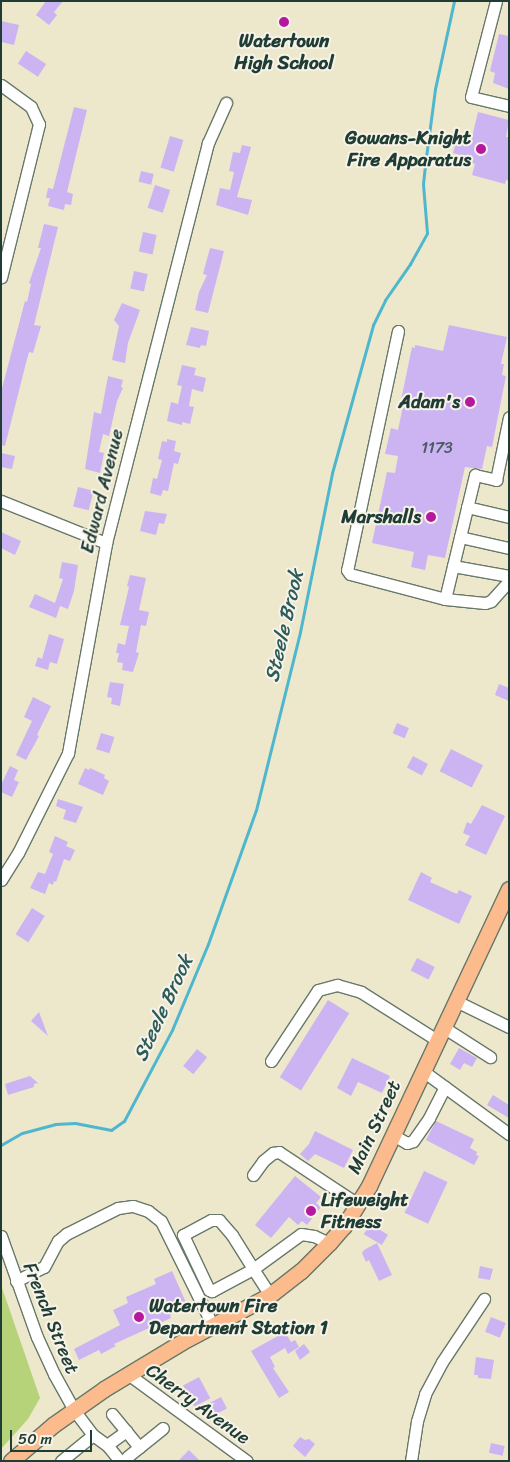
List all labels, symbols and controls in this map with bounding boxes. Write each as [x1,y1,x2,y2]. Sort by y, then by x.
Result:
marker: Watertown High School [278,16,290,28]
place label: Watertown High School [234,30,334,74]
place label: Gowans-Knight Fire Apparatus [345,127,471,171]
marker: Gowans-Knight Fire Apparatus [475,143,487,155]
place label: Adam's [398,391,460,413]
marker: Adam's [464,396,476,408]
street label: Edward Avenue [76,427,128,555]
house number: 1173 [421,438,453,458]
place label: Marshalls [341,506,421,528]
marker: Marshalls [425,511,437,523]
water label: Steele Brook [259,568,309,684]
water label: Steele Brook [128,951,198,1065]
street label: Main Street [342,1077,406,1177]
place label: Lifeweight Fitness [321,1189,409,1233]
marker: Lifeweight Fitness [305,1205,317,1217]
street label: French Street [18,1259,84,1377]
place label: Watertown Fire Department Station 1 [149,1295,328,1339]
marker: Watertown Fire Department Station 1 [133,1311,145,1323]
street label: Cherry Avenue [142,1359,254,1449]
scale bar [12,1420,95,1452]
text: 50 m [18,1426,52,1452]

